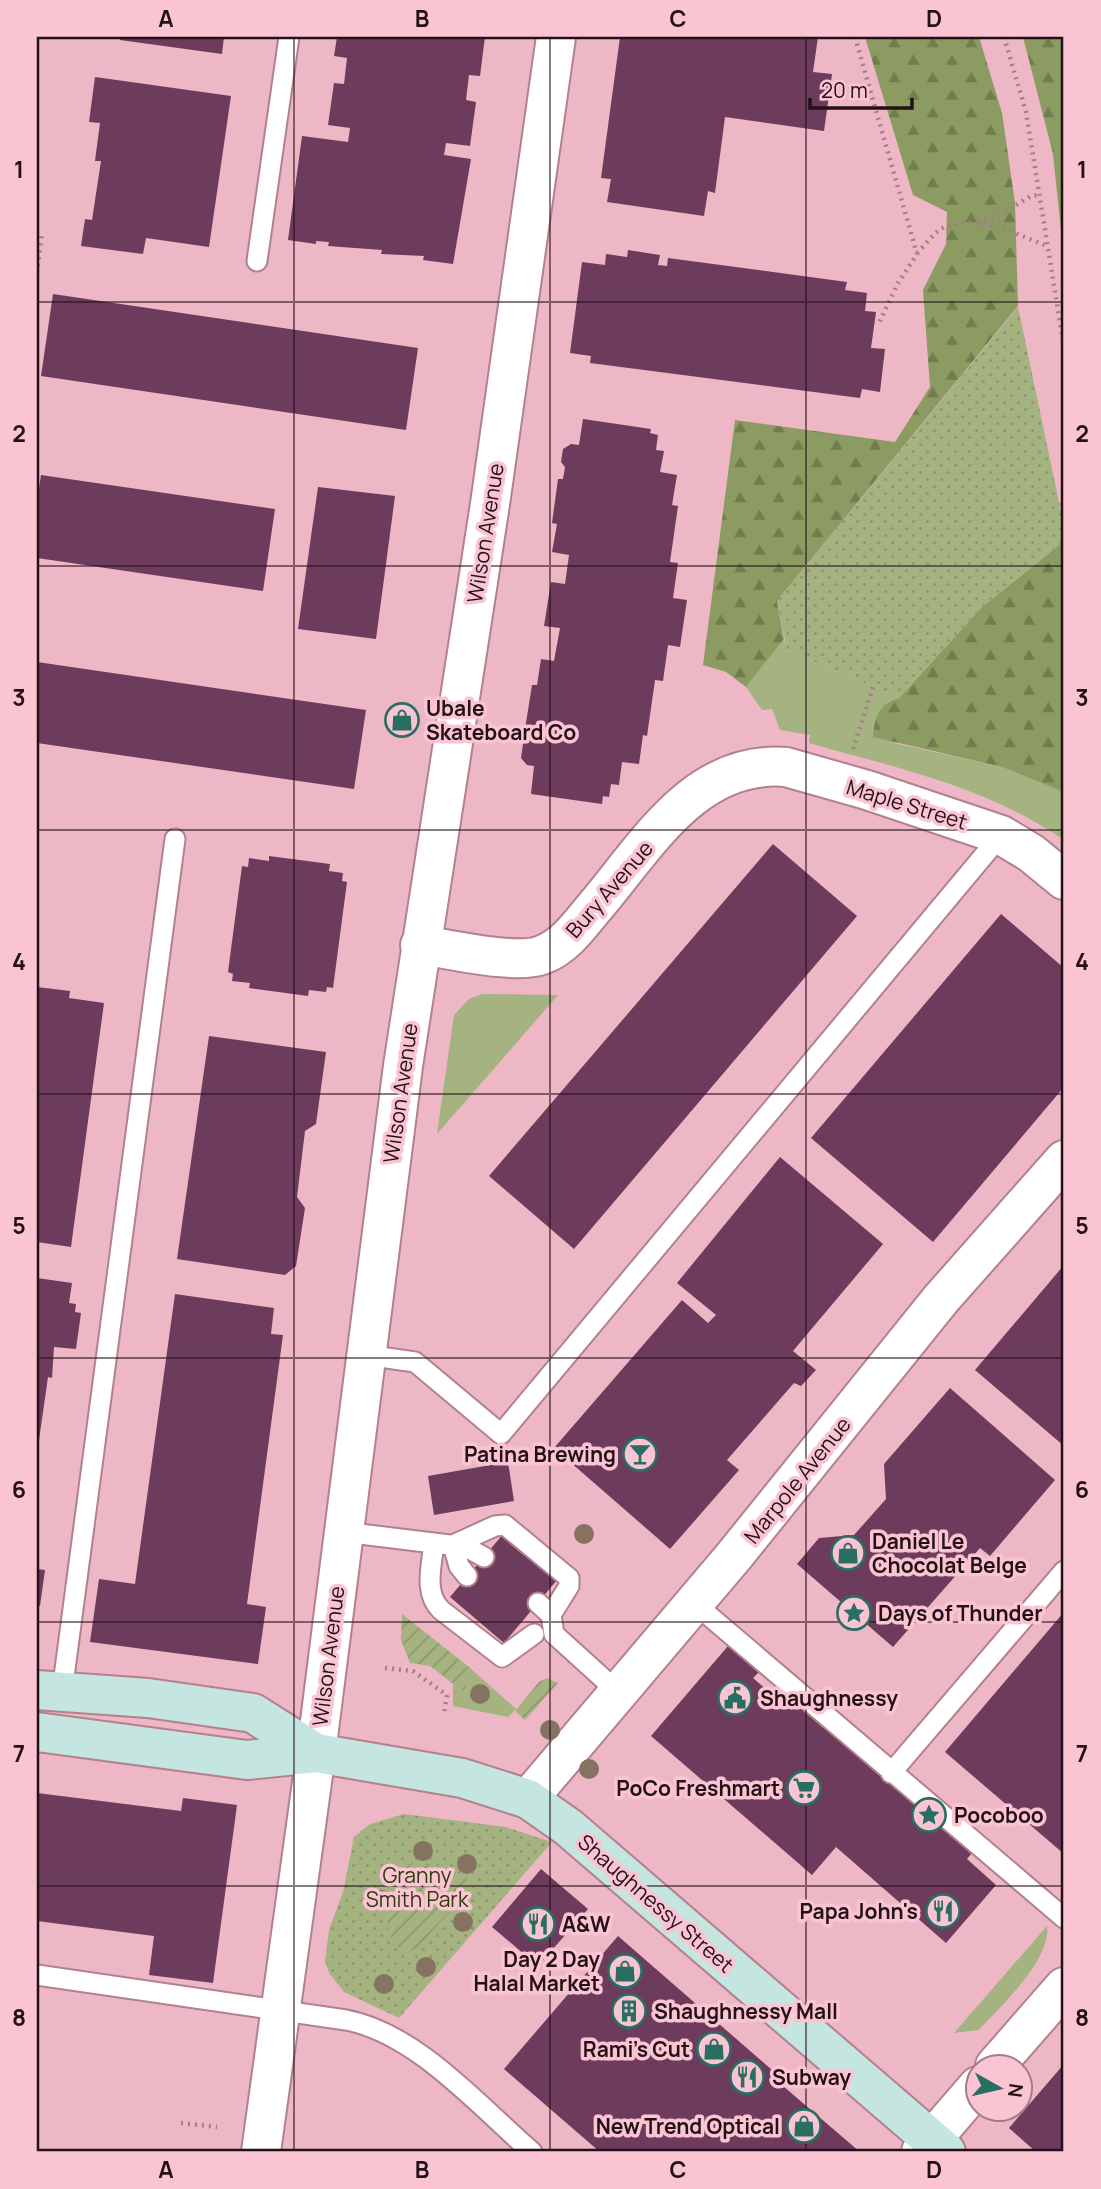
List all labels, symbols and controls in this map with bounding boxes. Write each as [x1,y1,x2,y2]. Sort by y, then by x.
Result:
text: A [158,2,174,34]
text: B [415,2,429,34]
text: C [670,2,687,34]
text: D [926,2,942,34]
scale bar [810,66,912,110]
text: 20 m [821,76,868,104]
text: 1 [14,153,24,185]
text: 1 [1077,153,1087,185]
text: 2 [12,417,26,449]
text: 2 [1075,417,1089,449]
street label: Wilson Avenue [460,461,510,605]
text: 3 [12,681,26,713]
text: 3 [1075,681,1089,713]
place label: Ubale Skateboard Co [426,694,576,746]
shop icon: Ubale Skateboard Co [383,701,421,739]
street label: Maple Street [843,772,971,836]
street label: Bury Avenue [559,835,659,943]
text: 4 [12,945,26,977]
text: 4 [1075,945,1089,977]
street label: Wilson Avenue [376,1021,424,1165]
text: 5 [12,1209,26,1241]
text: 5 [1075,1209,1089,1241]
street label: Marpole Avenue [737,1411,857,1549]
bar icon: Patina Brewing [621,1435,659,1473]
place label: Patina Brewing [464,1440,616,1468]
text: 6 [12,1473,26,1505]
text: 6 [1075,1473,1089,1505]
place label: Daniel Le Chocolat Belge [872,1527,1027,1579]
shop icon: Daniel Le Chocolat Belge [829,1534,867,1572]
street label: Wilson Avenue [306,1584,350,1728]
place icon: Days of Thunder [835,1594,873,1632]
place label: Days of Thunder [878,1599,1043,1627]
public building icon: Shaughnessy [716,1679,754,1717]
place label: Shaughnessy [760,1684,898,1712]
text: 7 [13,1737,25,1769]
text: 7 [1076,1737,1088,1769]
supermarket icon: PoCo Freshmart [785,1769,823,1807]
place label: PoCo Freshmart [616,1774,780,1802]
place icon: Pocoboo [910,1796,948,1834]
place label: Pocoboo [954,1801,1044,1829]
street label: Shaughnessy Street [572,1828,740,1978]
park label: Granny Smith Park [366,1861,469,1913]
restaurant icon: Papa John's [924,1892,962,1930]
place label: Papa John's [799,1897,918,1925]
restaurant icon: A&W [519,1905,557,1943]
place label: A&W [562,1910,611,1938]
place label: Day 2 Day Halal Market [473,1945,600,1997]
shop icon: Day 2 Day Halal Market [606,1952,644,1990]
building icon: Shaughnessy Mall [610,1992,648,2030]
place label: Shaughnessy Mall [654,1997,838,2025]
text: 8 [12,2001,26,2033]
text: 8 [1075,2001,1089,2033]
shop icon: Rami's Cut [695,2030,733,2068]
place label: Rami's Cut [583,2035,690,2063]
north arrow [964,2052,1034,2122]
restaurant icon: Subway [728,2058,766,2096]
place label: Subway [772,2063,851,2091]
text: N [1002,2082,1030,2099]
shop icon: New Trend Optical [785,2107,823,2145]
place label: New Trend Optical [596,2112,780,2140]
text: A [158,2153,174,2185]
text: B [415,2153,429,2185]
text: C [670,2153,687,2185]
text: D [926,2153,942,2185]

